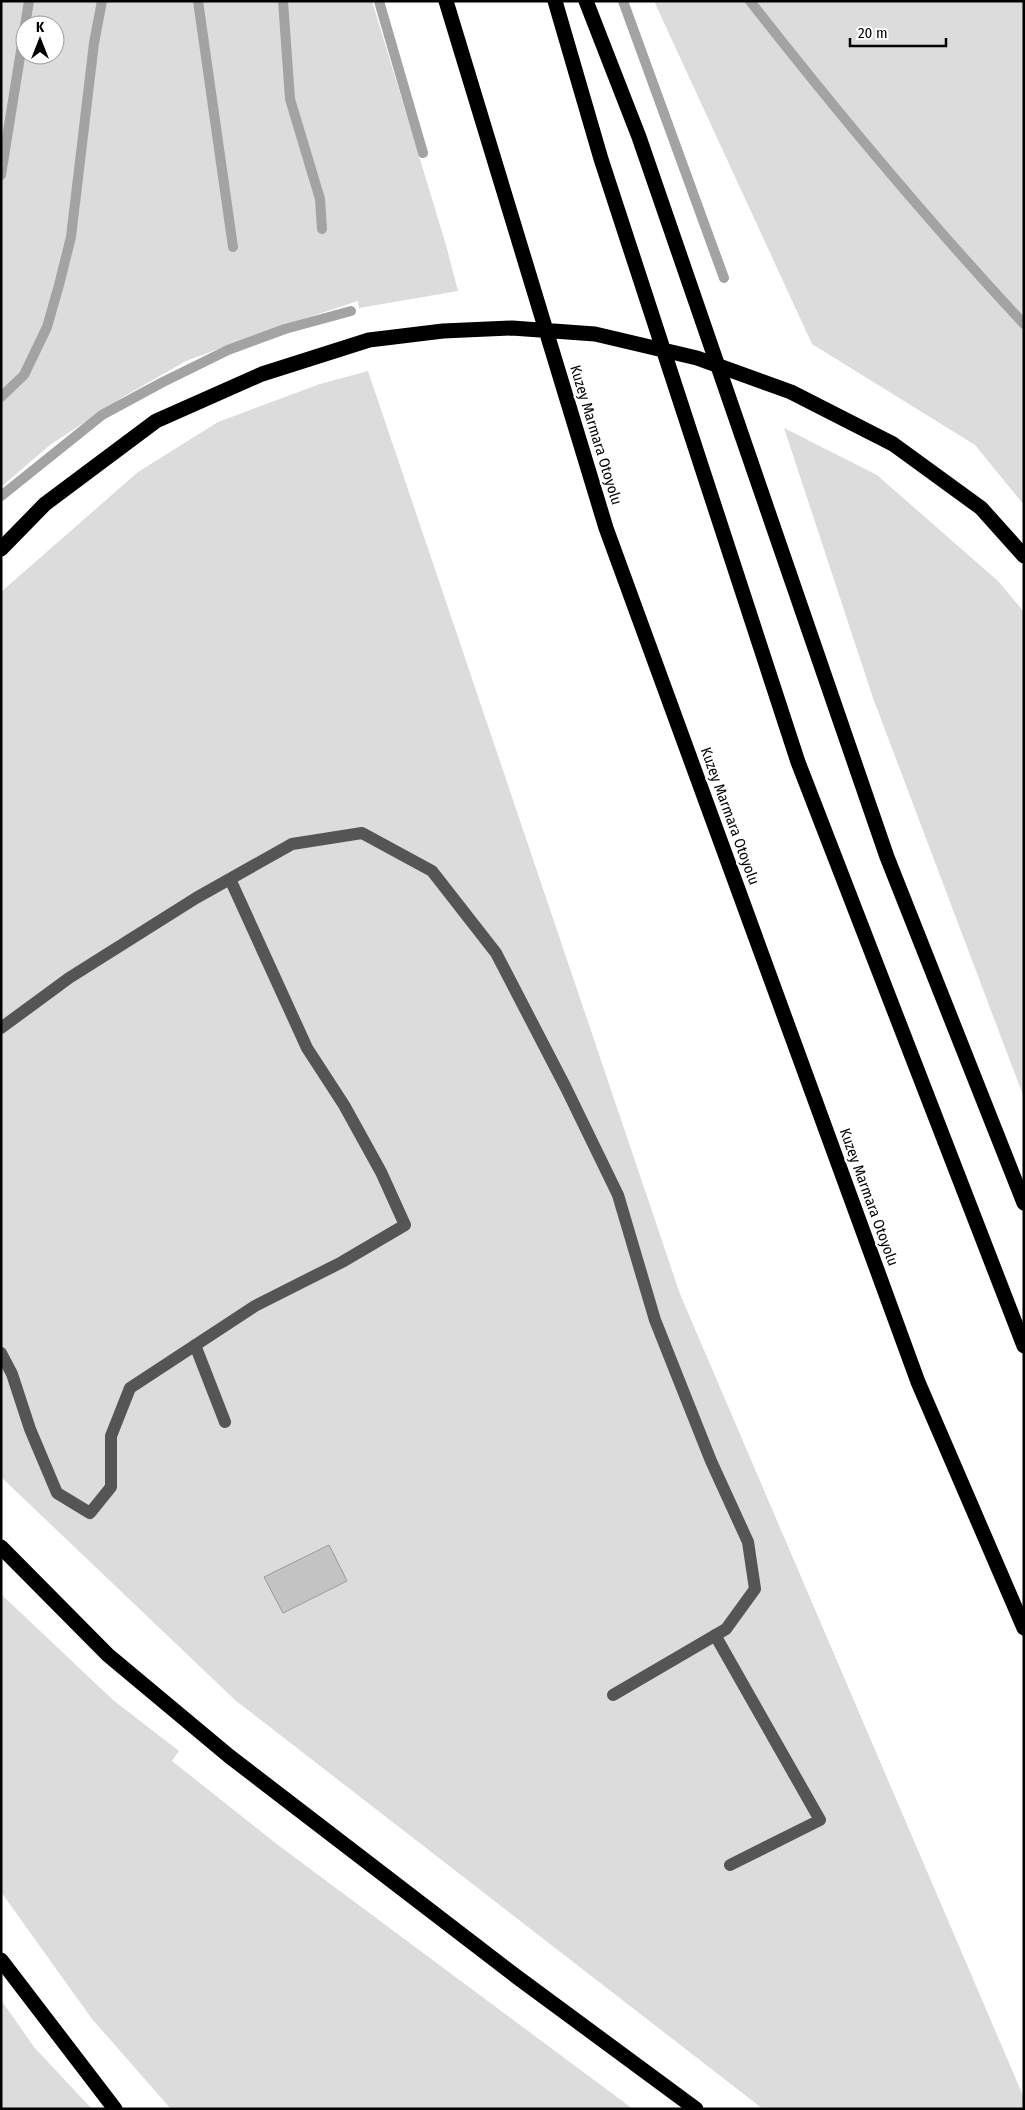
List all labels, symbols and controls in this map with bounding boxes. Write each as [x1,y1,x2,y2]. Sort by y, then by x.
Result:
north arrow [15,15,65,65]
scale bar [850,15,946,47]
text: K [36,19,45,36]
text: 20 m [858,24,888,42]
street label: Kuzey Marmara Otoyolu [566,363,626,507]
street label: Kuzey Marmara Otoyolu [697,745,763,887]
street label: Kuzey Marmara Otoyolu [836,1126,902,1268]

